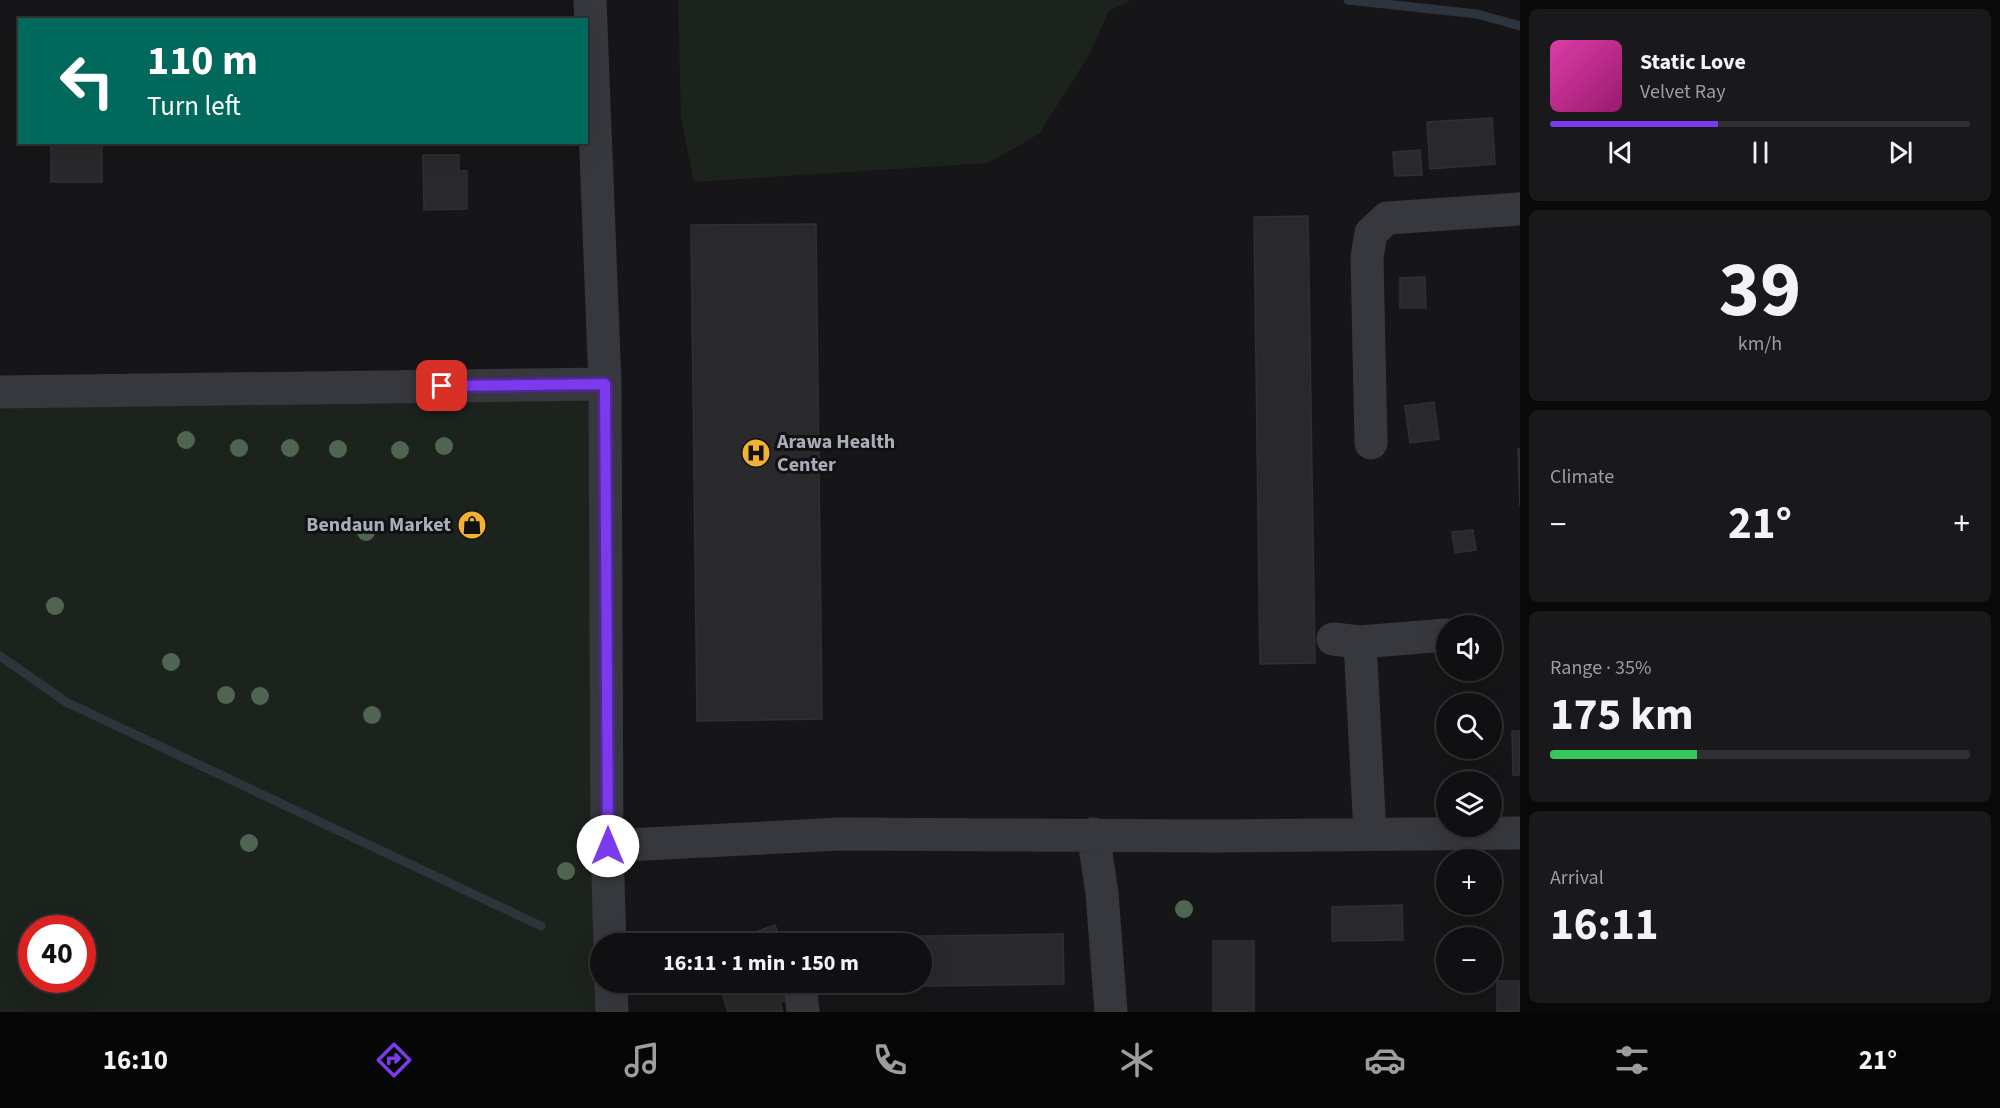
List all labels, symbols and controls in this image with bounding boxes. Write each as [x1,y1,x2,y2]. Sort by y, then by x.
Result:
text: 110 m [147,31,258,91]
icon: left [48,42,126,120]
text: Static Love [1640,46,1746,78]
text: Velvet Ray [1640,78,1726,106]
text: Turn left [147,87,241,126]
icon: previous [1604,136,1637,169]
icon: pause [1744,136,1777,169]
icon: next [1884,136,1917,169]
text: 39 [1719,235,1801,346]
text: km/h [1738,330,1782,358]
pin [416,360,467,411]
icon: arrive [425,369,458,402]
place label: Arawa Health Center [776,428,895,479]
hospital icon: Arawa Health Center [740,437,772,469]
text: Climate [1550,463,1614,491]
text: 21° [1728,492,1792,556]
text: − [1550,501,1566,548]
text: + [1954,501,1970,548]
shop icon: Bendaun Market [456,509,488,541]
place label: Bendaun Market [306,511,451,539]
map controls [1436,615,1502,993]
button: sound [1436,615,1502,681]
text: Range · 35% [1550,654,1651,682]
text: 175 km [1550,683,1694,747]
button: search [1436,693,1502,759]
button: layers [1436,771,1502,837]
position arrow [576,814,640,878]
button: + [1436,849,1502,915]
text: Arrival [1550,864,1604,892]
text: 16:11 [1550,893,1659,957]
speed limit sign: 40 [18,915,96,993]
button: − [1436,927,1502,993]
text: 16:11 · 1 min · 150 m [663,947,859,979]
icon: directions [373,1039,415,1081]
icon: music [621,1039,663,1081]
icon: phone [869,1039,911,1081]
icon: climate [1116,1039,1158,1081]
icon: car [1364,1039,1406,1081]
icon: filters [1611,1039,1653,1081]
text: 16:10 [103,1041,168,1080]
text: 21° [1859,1041,1897,1080]

